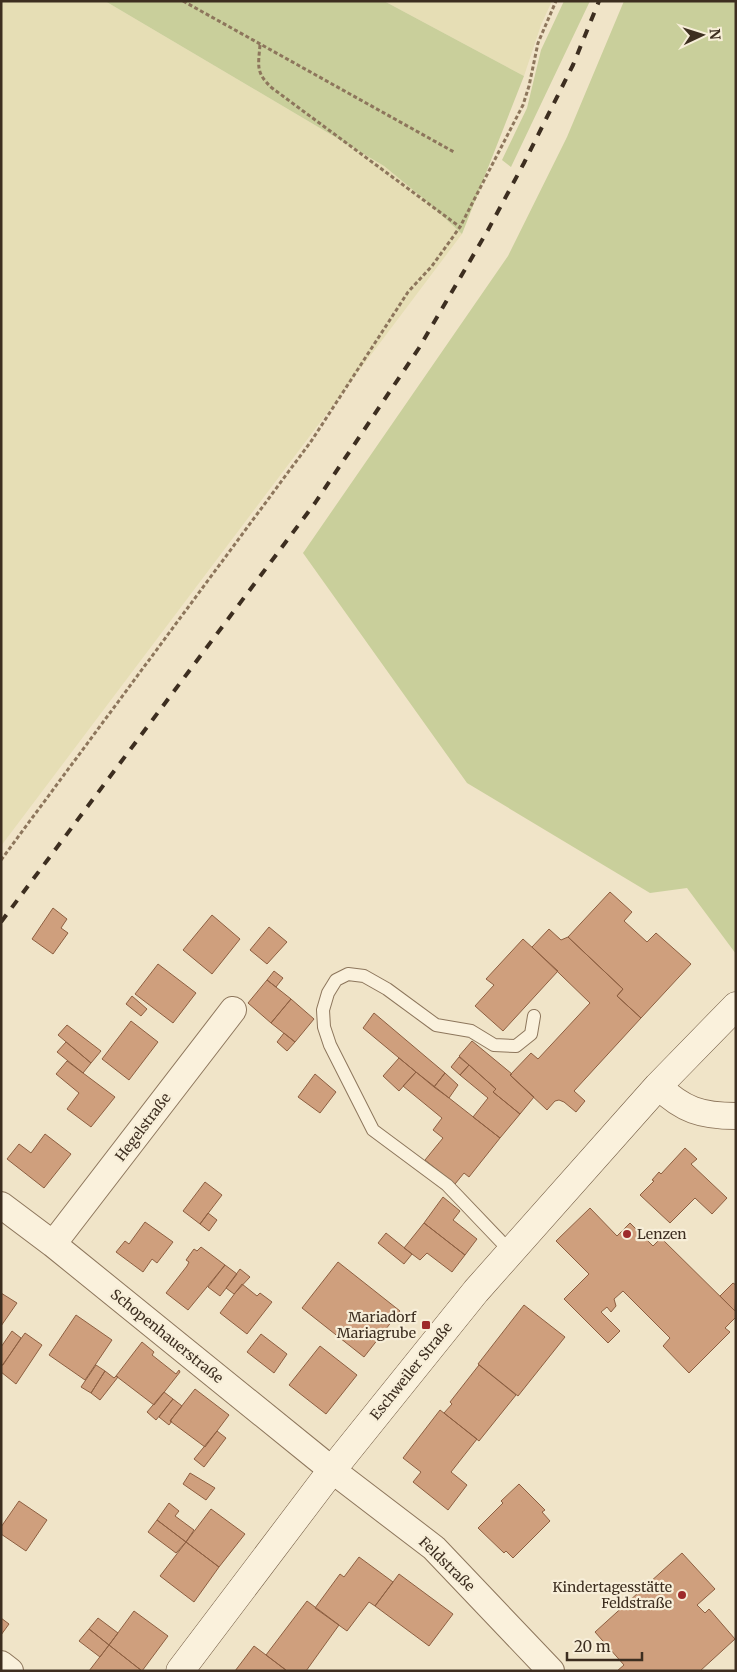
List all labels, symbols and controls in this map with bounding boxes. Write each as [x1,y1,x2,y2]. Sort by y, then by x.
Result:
north arrow [677,10,727,60]
text: N [706,28,724,40]
street label: Hegelstraße [111,1089,175,1165]
place label: Lenzen [637,1225,687,1243]
marker: Lenzen [621,1228,633,1240]
street label: Schopenhauerstraße [107,1285,227,1387]
place label: Mariadorf Mariagrube [337,1308,417,1342]
street label: Eschweiler Straße [366,1318,456,1424]
marker: Mariadorf Mariagrube [420,1319,432,1331]
street label: Feldstraße [415,1533,479,1595]
place label: Kindertagesstätte Feldstraße [552,1578,672,1612]
marker: Kindertagesstätte Feldstraße [676,1589,688,1601]
scale bar [567,1630,642,1662]
text: 20 m [574,1637,611,1656]

